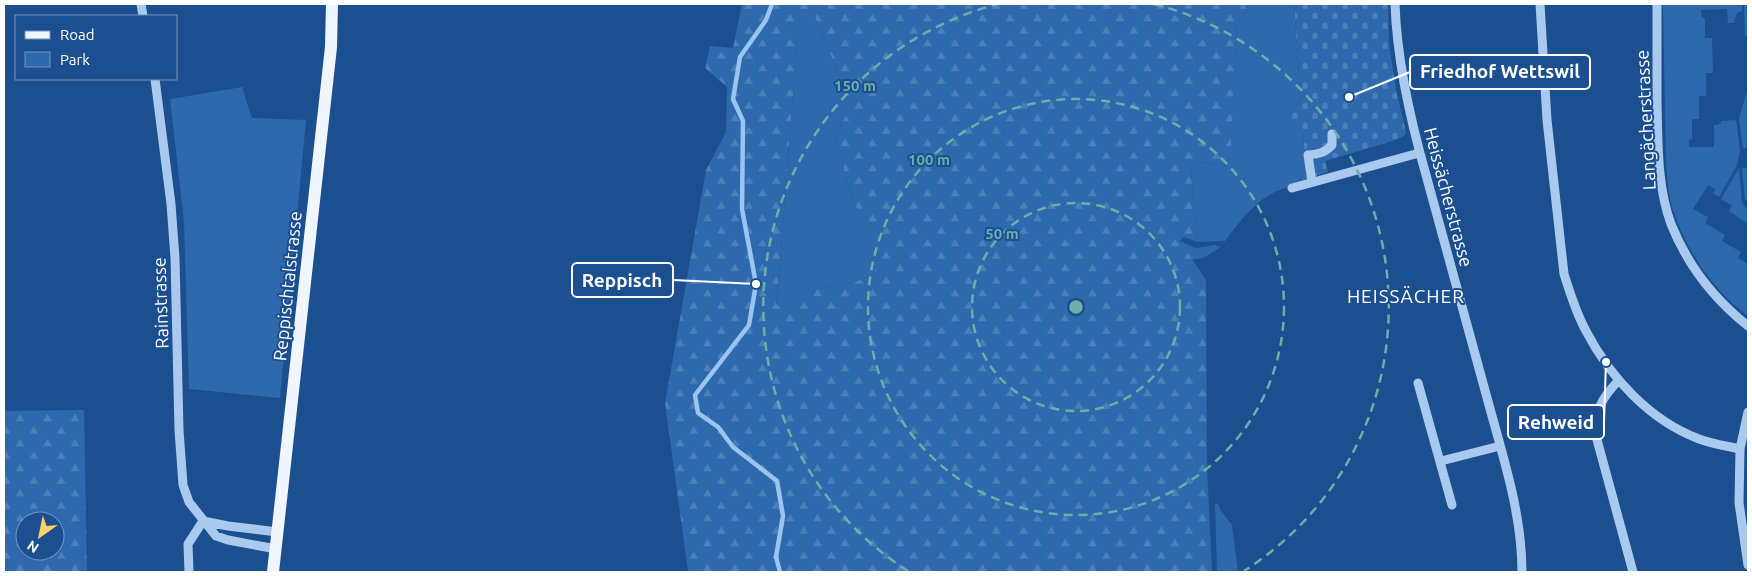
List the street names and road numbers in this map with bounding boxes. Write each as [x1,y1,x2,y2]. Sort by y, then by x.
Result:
street label: Langächerstrasse [1631,49,1659,191]
street label: Heissächerstrasse [1421,125,1477,269]
street label: Reppischtalstrasse [269,210,305,362]
street label: Rainstrasse [148,257,172,349]

